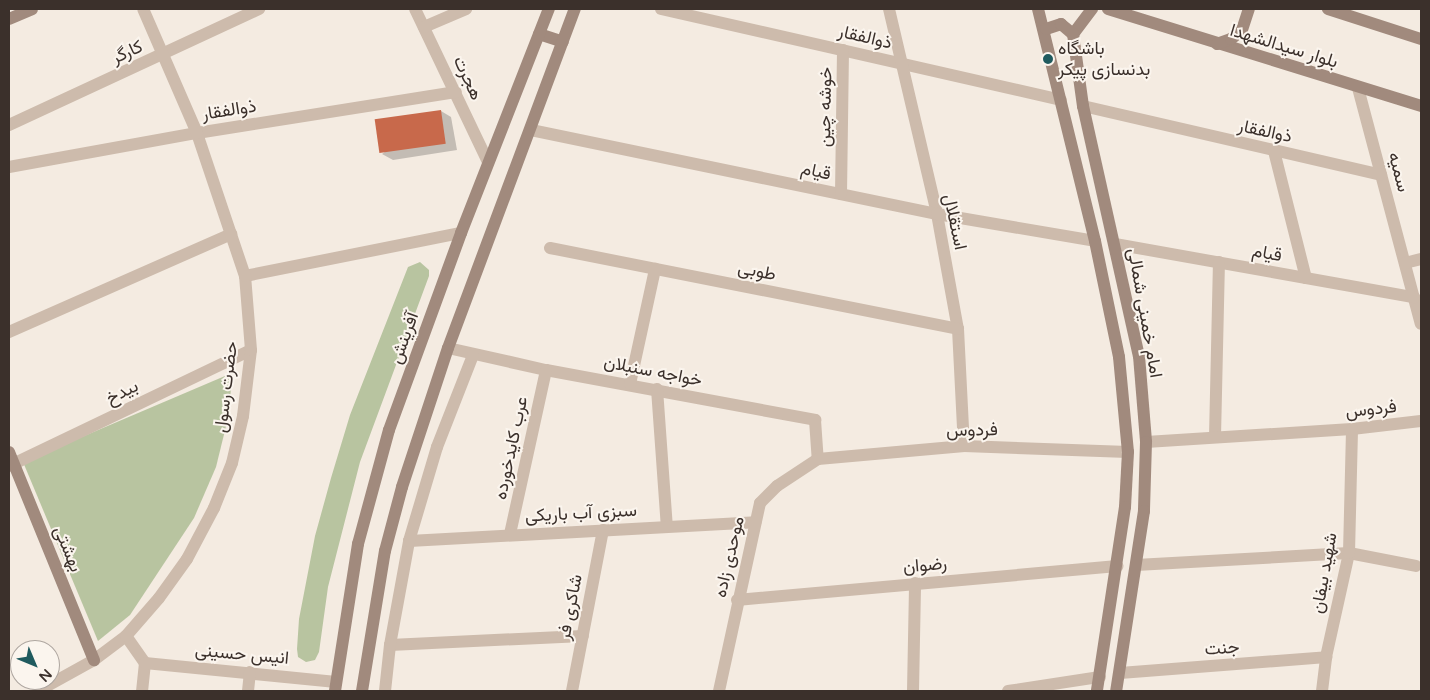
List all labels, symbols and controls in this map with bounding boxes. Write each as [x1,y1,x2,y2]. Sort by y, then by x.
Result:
street label: بلوار سیدالشهدا [1227,19,1341,73]
street label: ذوالفقار [836,20,894,54]
street label: کارگر [108,35,146,69]
place label: باشگاه بدنسازی پیکر [1058,38,1150,80]
street label: هجرت [448,53,488,103]
marker: باشگاه بدنسازی پیکر [1042,53,1054,65]
street label: خوشه چین [813,67,837,147]
street label: ذوالفقار [200,95,258,125]
street label: ذوالفقار [1236,115,1294,147]
street label: سمیه [1383,150,1415,194]
street label: قیام [799,157,833,185]
street label: استقلال [939,192,971,252]
street label: قیام [1250,240,1284,266]
street label: امام خمینی شمالی [1123,246,1167,380]
street label: طوبی [736,257,778,285]
street label: آفرینش [385,309,423,367]
street label: حضرت رسول [210,340,242,434]
street label: خواجه سنبلان [602,351,704,391]
street label: بیدخ [102,375,142,409]
street label: عرب کایدخورده [490,394,532,502]
street label: فردوس [1344,396,1398,422]
street label: فردوس [946,419,998,441]
street label: سبزی آب باریکی [524,499,638,527]
street label: موحدی زاده [709,514,749,600]
street label: بهشتی [49,523,87,575]
street label: شهید بیفان [1306,531,1342,615]
street label: رضوان [902,552,948,578]
street label: شاکری فر [553,572,587,642]
street label: جنت [1204,636,1240,660]
street label: انیس حسینی [194,639,290,669]
north arrow [10,640,60,690]
text: N [35,665,55,685]

